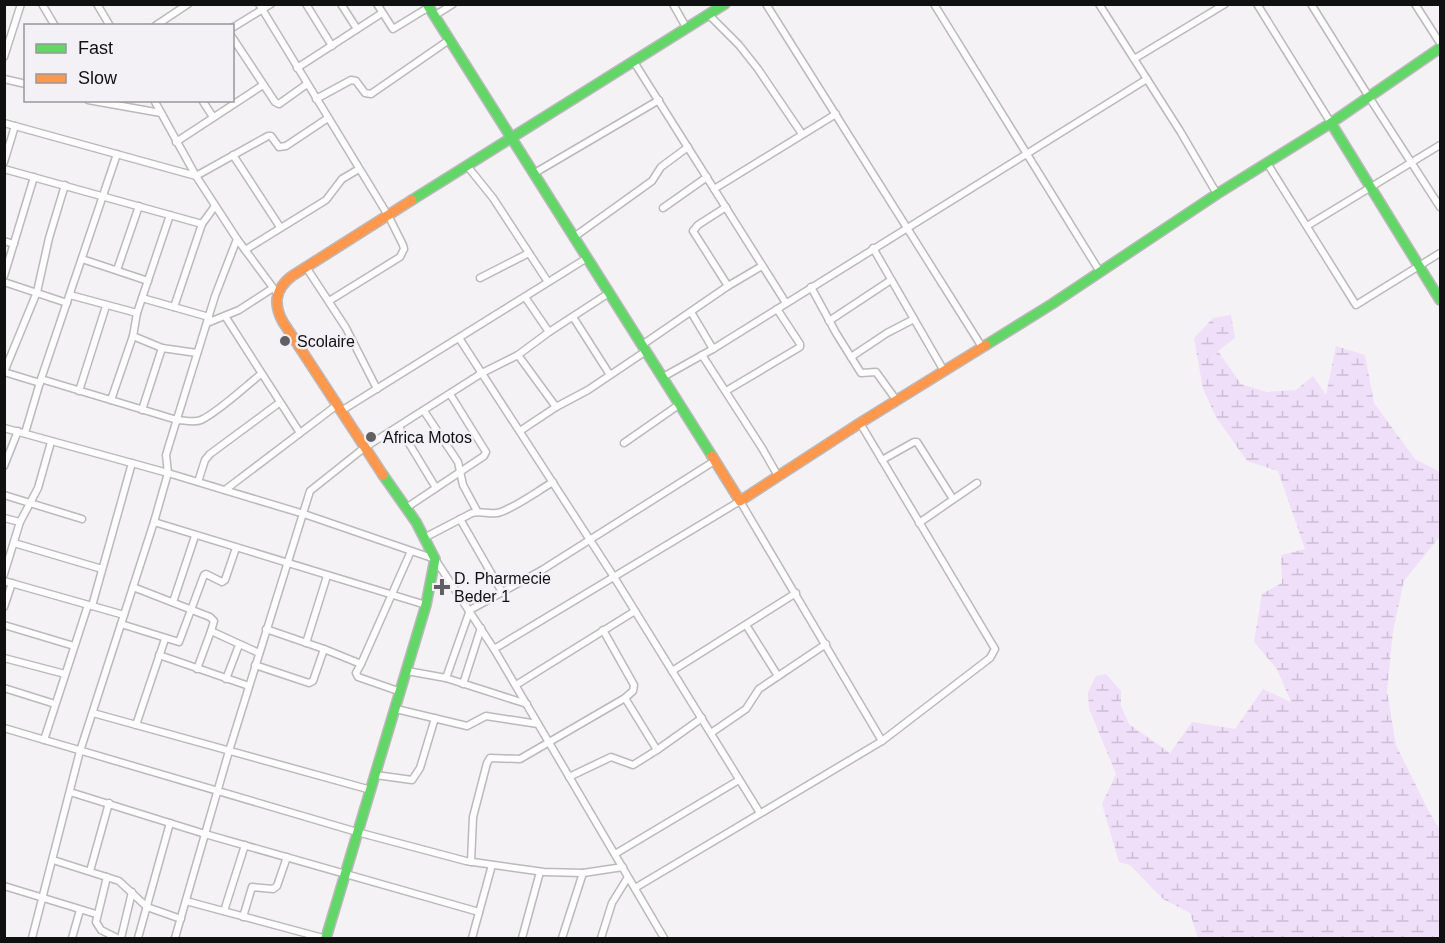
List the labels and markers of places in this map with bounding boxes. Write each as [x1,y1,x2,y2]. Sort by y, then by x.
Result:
place label: Scolaire [297,333,355,350]
marker: Scolaire [278,334,292,348]
place label: Africa Motos [383,429,472,446]
marker: Africa Motos [364,430,378,444]
place label: D. Pharmecie Beder 1 [454,570,551,605]
marker: D. Pharmecie Beder 1 [435,580,449,594]

